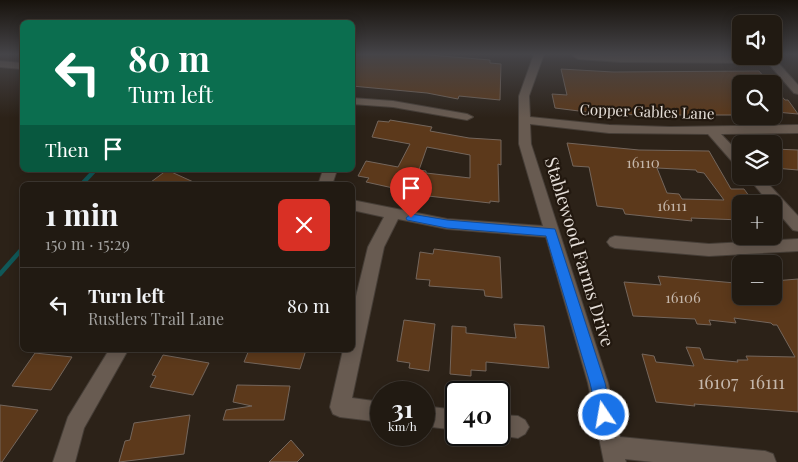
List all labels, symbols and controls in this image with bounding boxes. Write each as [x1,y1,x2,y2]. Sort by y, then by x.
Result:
map controls [732,15,782,305]
button: sound [732,15,782,65]
text: 80 m [128,34,210,81]
icon: left [45,40,110,105]
button: search [732,75,782,125]
text: Turn left [128,79,213,109]
street label: Copper Gables Lane [579,99,715,123]
icon: arrive [99,135,127,163]
button: layers [732,135,782,185]
text: Then [45,136,89,162]
house number: 16110 [626,152,660,172]
street label: Stablewood Farms Drive [540,154,620,349]
pin [390,167,432,218]
icon: arrive [397,174,425,202]
text: 1 min [45,194,119,234]
house number: 16111 [657,195,687,215]
button: + [732,195,782,245]
button: close [278,199,330,251]
text: 150 m · 15:29 [45,233,130,254]
button: − [732,255,782,305]
text: Turn left [88,282,165,308]
house number: 16106 [665,287,701,307]
icon: left [45,291,73,319]
text: 80 m [287,292,330,318]
text: Rustlers Trail Lane [88,308,224,329]
house number: 16107 [698,370,739,394]
house number: 16111 [749,370,785,394]
speed limit sign: 40 [445,381,510,446]
position arrow [577,388,629,440]
text: 31 [392,391,413,424]
text: km/h [388,418,417,434]

